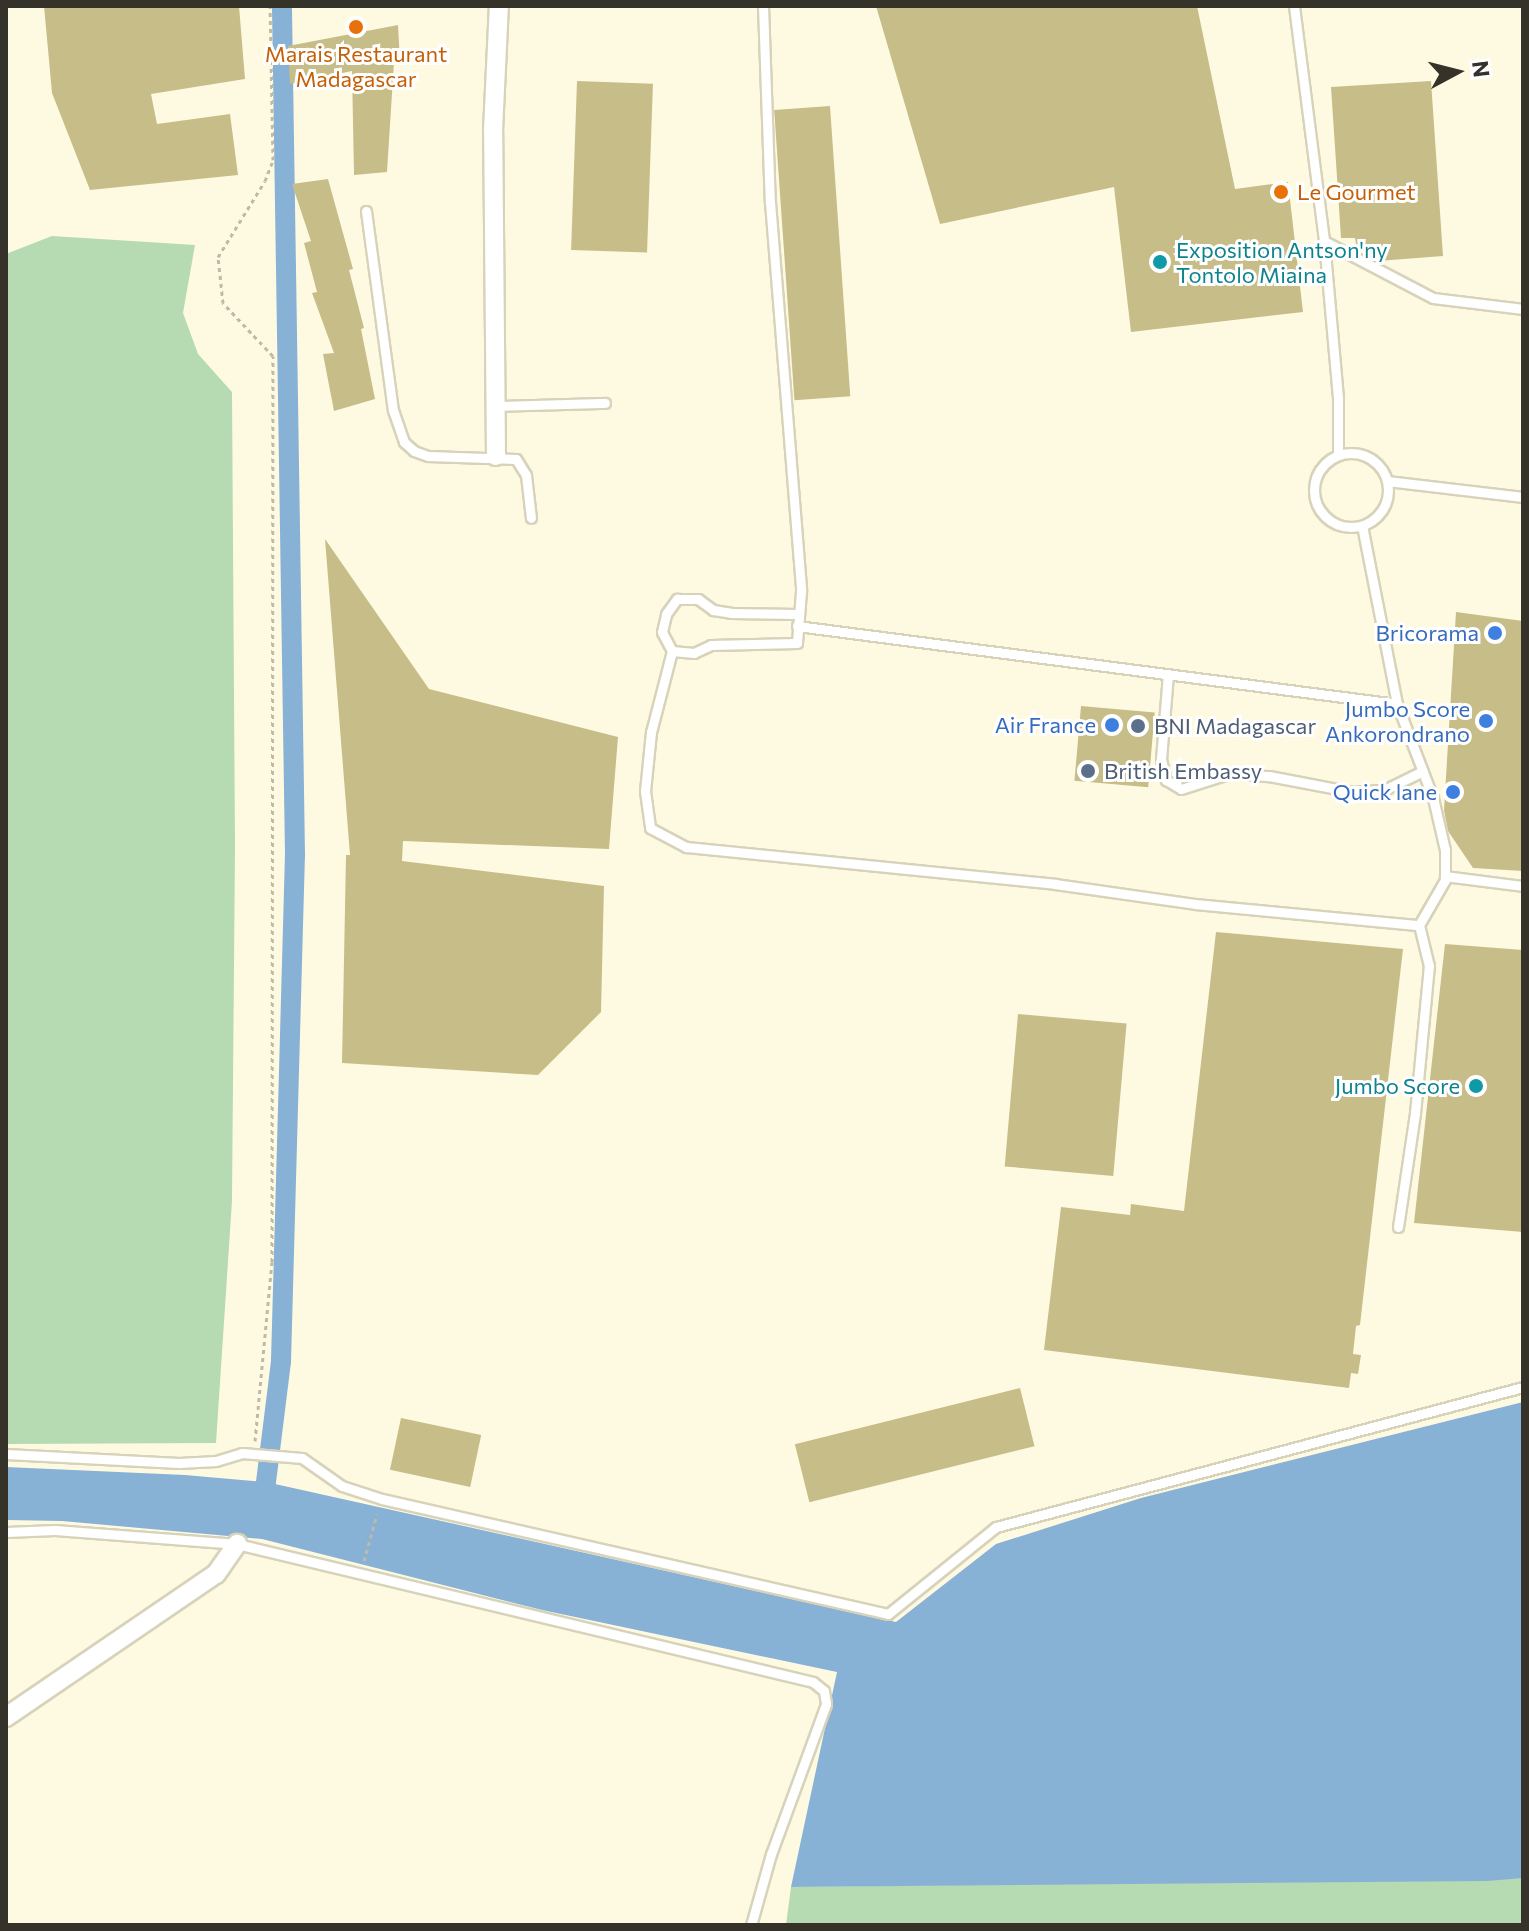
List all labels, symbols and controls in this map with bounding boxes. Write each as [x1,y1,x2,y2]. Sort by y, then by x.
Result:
marker: Marais Restaurant Madagascar [347,18,365,36]
north arrow [1417,32,1497,112]
place label: Marais Restaurant Madagascar [265,40,447,92]
text: N [1467,59,1496,79]
place label: Le Gourmet [1297,179,1415,205]
marker: Le Gourmet [1272,183,1290,201]
place label: Exposition Antson'ny Tontolo Miaina [1176,236,1388,288]
marker: Exposition Antson'ny Tontolo Miaina [1151,253,1169,271]
place label: Bricorama [1376,620,1479,646]
marker: Bricorama [1486,624,1504,642]
place label: Jumbo Score Ankorondrano [1325,695,1470,746]
place label: Air France [995,712,1096,738]
marker: Jumbo Score Ankorondrano [1477,712,1495,730]
place label: BNI Madagascar [1154,713,1316,739]
marker: Air France [1103,716,1121,734]
marker: BNI Madagascar [1129,717,1147,735]
place label: British Embassy [1104,758,1262,784]
marker: British Embassy [1079,762,1097,780]
place label: Quick lane [1333,779,1437,805]
marker: Quick lane [1444,783,1462,801]
place label: Jumbo Score [1335,1073,1460,1099]
marker: Jumbo Score [1467,1077,1485,1095]

